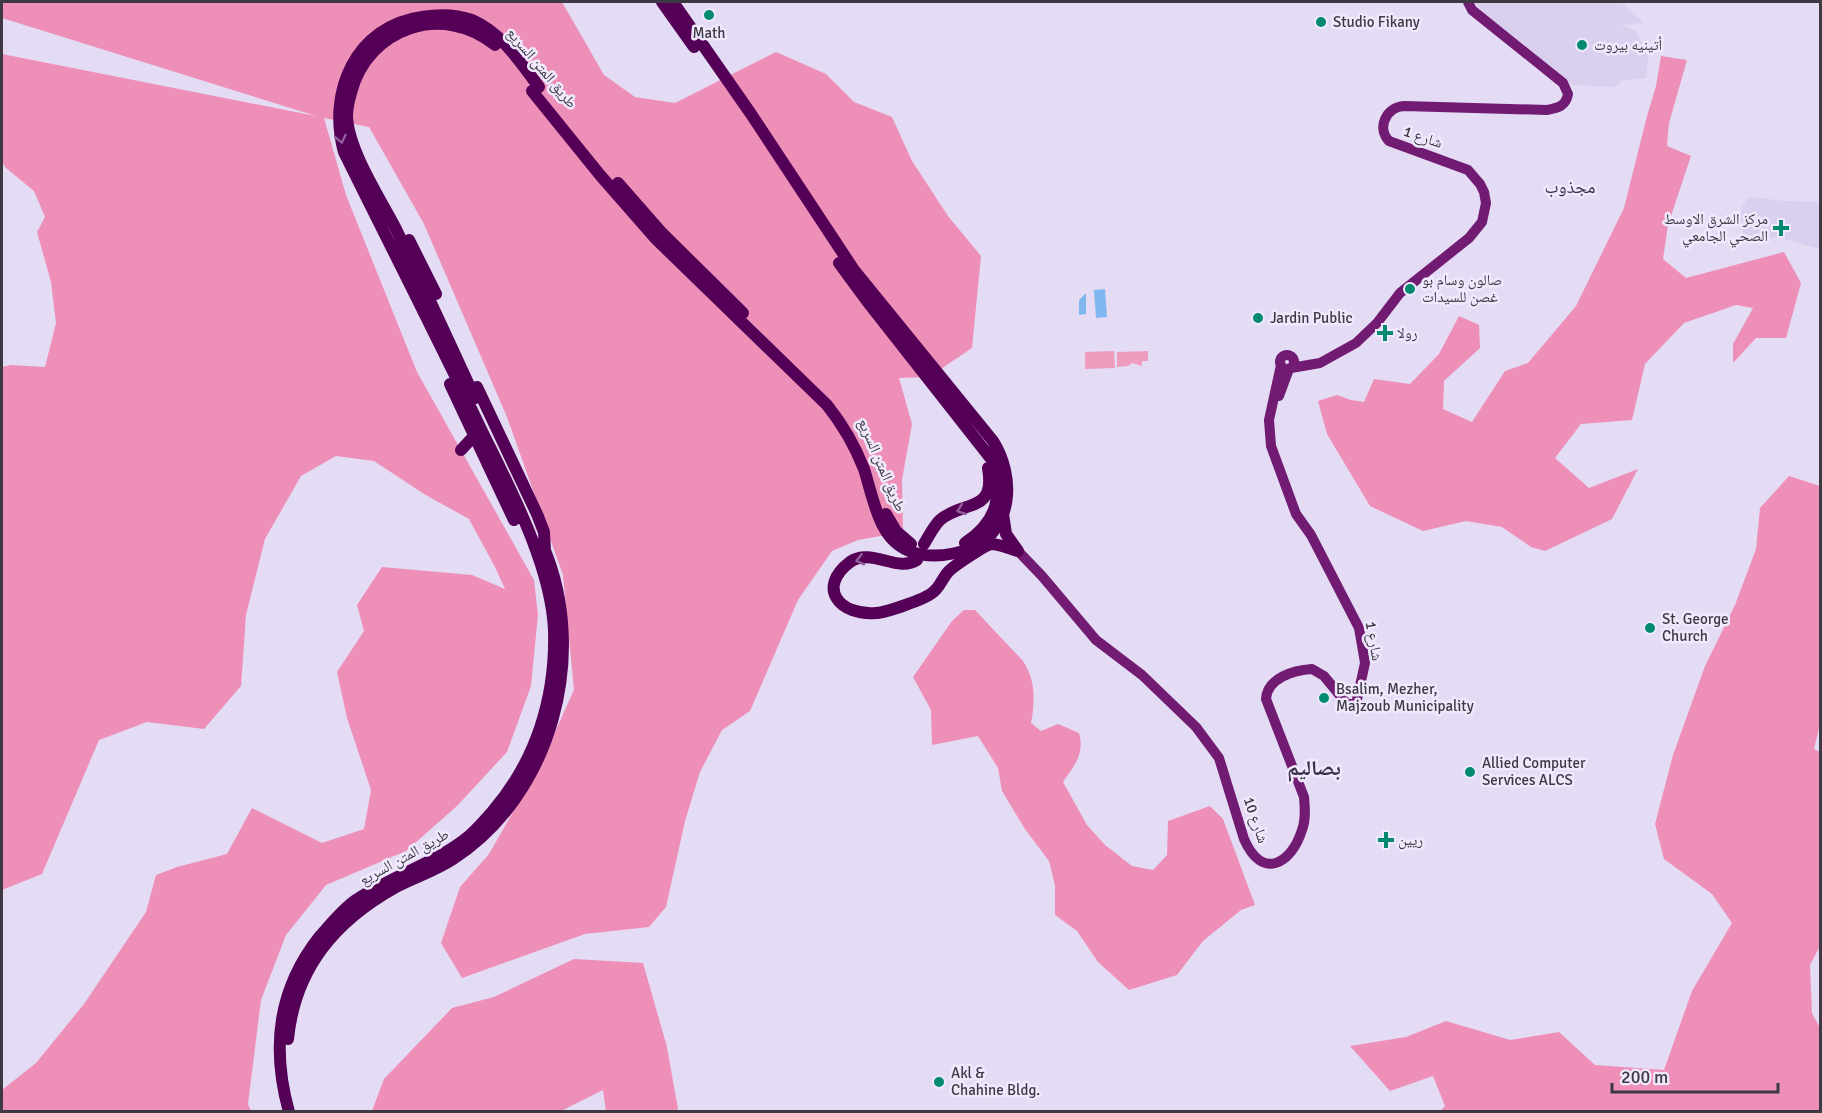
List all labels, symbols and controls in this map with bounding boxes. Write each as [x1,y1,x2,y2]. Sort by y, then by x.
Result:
marker: Math [702,8,716,22]
place label: Studio Fikany [1333,13,1420,31]
marker: Studio Fikany [1314,15,1328,29]
street label: طريق المتن السريع [502,24,581,113]
place label: Math [693,24,725,42]
place label: أتينيه بيروت [1594,36,1662,54]
marker: أتينيه بيروت [1575,38,1589,52]
street label: شارع 1 [1401,122,1445,153]
one-way arrow [334,133,347,143]
district label: مجذوب [1544,176,1596,198]
place label: مركز الشرق الاوسط الصحي الجامعي [1664,210,1768,248]
marker: مركز الشرق الاوسط الصحي الجامعي [1772,219,1790,237]
place label: صالون وسام بو غصن للسيدات [1422,271,1502,307]
marker: صالون وسام بو غصن للسيدات [1403,282,1417,296]
place label: Jardin Public [1270,309,1353,327]
marker: Jardin Public [1251,311,1265,325]
place label: رولا [1397,324,1418,342]
marker: رولا [1378,326,1392,340]
street label: طريق المتن السريع [853,416,910,515]
one-way arrow [957,503,968,515]
one-way arrow [855,552,865,565]
place label: St. George Church [1662,610,1729,645]
street label: شارع 1 [1361,620,1386,663]
marker: St. George Church [1643,621,1657,635]
place label: Bsalim, Mezher, Majzoub Municipality [1336,680,1474,715]
marker: Bsalim, Mezher, Majzoub Municipality [1317,691,1331,705]
place label: Allied Computer Services ALCS [1482,754,1586,789]
district label: بصاليم [1287,755,1341,782]
marker: Allied Computer Services ALCS [1463,765,1477,779]
street label: شارع 10 [1239,794,1272,846]
street label: طريق المتن السريع [356,825,452,890]
place label: ريين [1398,831,1423,850]
marker: ريين [1379,833,1393,847]
scale bar [1612,1056,1778,1094]
place label: Akl & Chahine Bldg. [951,1064,1040,1099]
text: 200 m [1621,1066,1668,1088]
marker: Akl & Chahine Bldg. [932,1075,946,1089]

